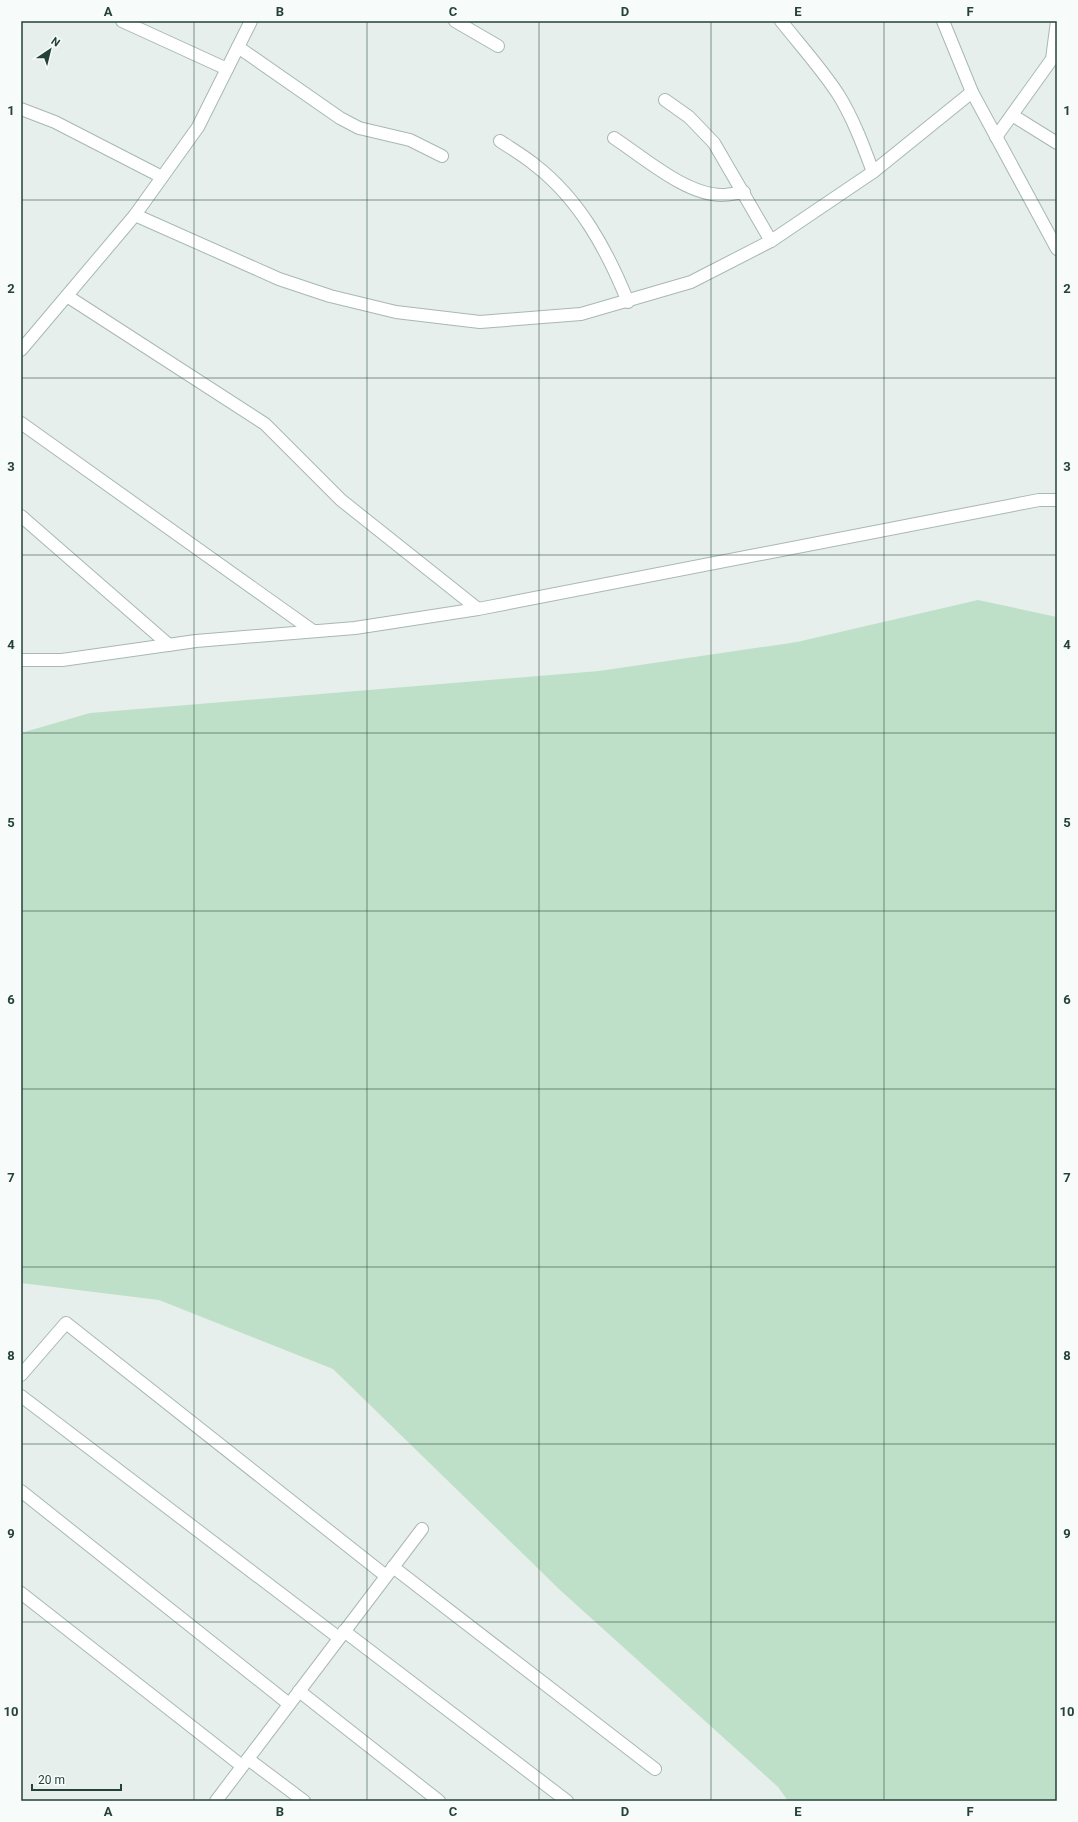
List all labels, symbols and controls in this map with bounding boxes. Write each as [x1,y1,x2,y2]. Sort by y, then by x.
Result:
text: A [104,4,113,19]
text: B [276,4,284,19]
text: C [449,4,458,19]
text: D [621,4,629,19]
text: E [794,4,802,19]
text: F [966,4,974,19]
north arrow [30,30,70,70]
text: N [49,35,63,50]
text: 1 [7,103,15,118]
text: 1 [1063,103,1071,118]
text: 2 [7,281,15,296]
text: 2 [1063,281,1071,296]
text: 3 [7,459,15,474]
text: 3 [1063,459,1071,474]
text: 4 [7,637,15,652]
text: 4 [1063,637,1071,652]
text: 5 [7,815,15,830]
text: 5 [1063,815,1071,830]
text: 6 [7,992,15,1007]
text: 6 [1063,992,1071,1007]
text: 7 [7,1170,15,1185]
text: 7 [1063,1170,1071,1185]
text: 8 [7,1348,15,1363]
text: 8 [1063,1348,1071,1363]
text: 9 [7,1526,15,1541]
text: 9 [1063,1526,1071,1541]
text: 10 [4,1704,18,1719]
text: 10 [1060,1704,1074,1719]
scale bar [32,1766,121,1792]
text: 20 m [38,1773,65,1787]
text: A [104,1804,113,1819]
text: B [276,1804,284,1819]
text: C [449,1804,458,1819]
text: D [621,1804,629,1819]
text: E [794,1804,802,1819]
text: F [966,1804,974,1819]

